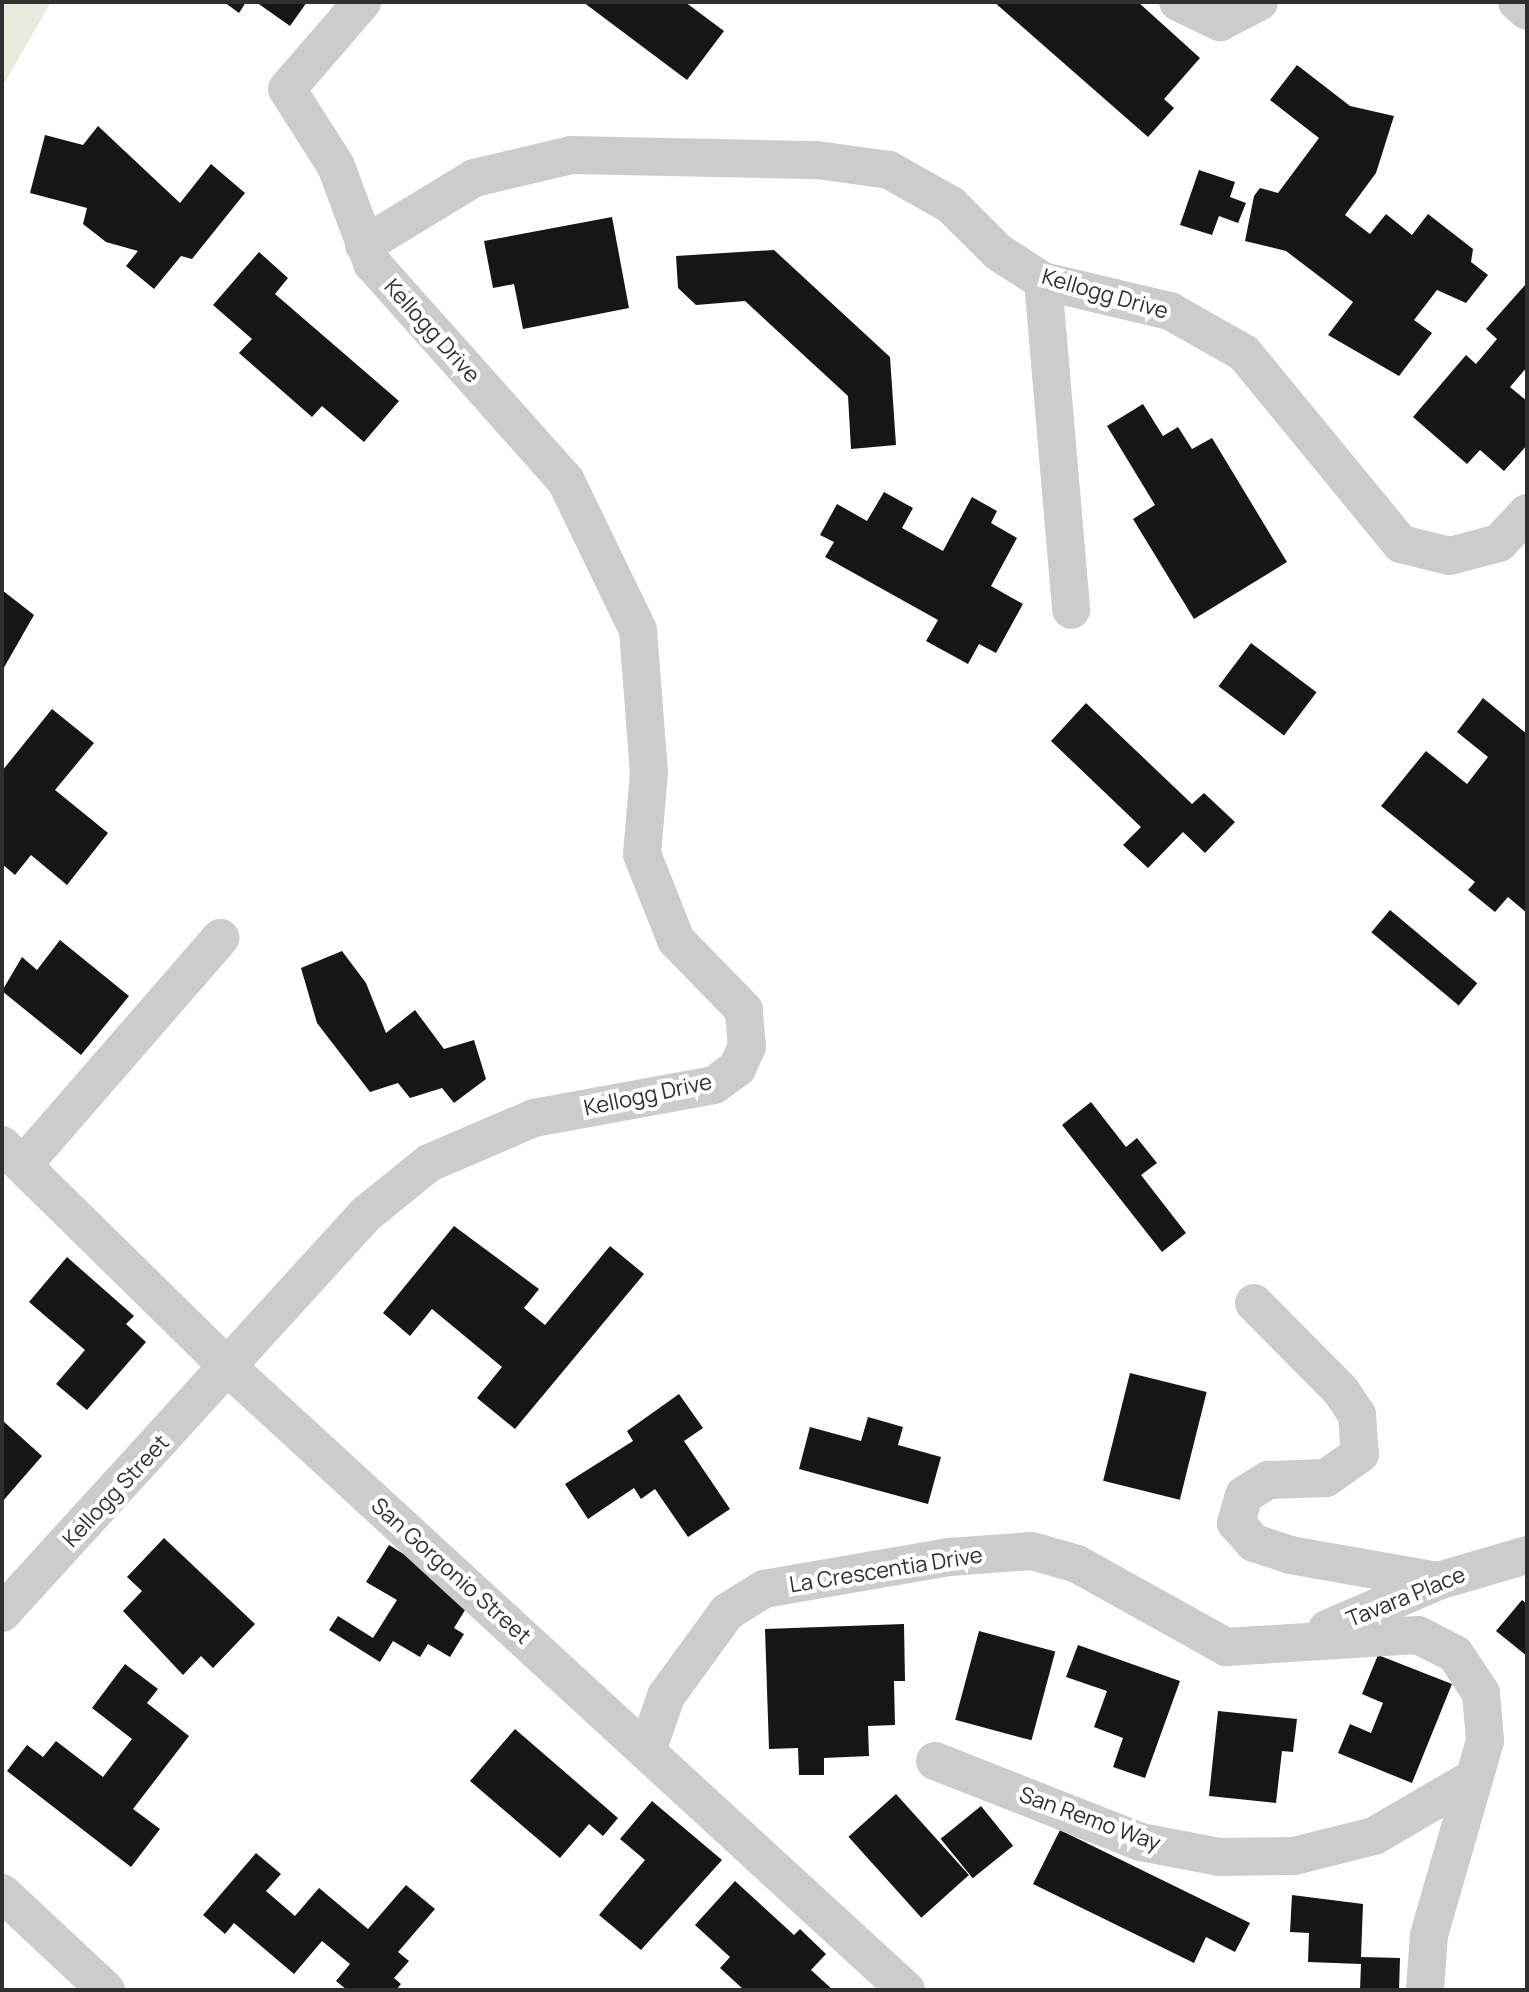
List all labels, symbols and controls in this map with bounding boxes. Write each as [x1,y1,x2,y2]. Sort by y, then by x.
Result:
street label: Kellogg Drive [1039,263,1171,325]
street label: Kellogg Drive [379,274,485,388]
street label: Kellogg Drive [582,1069,714,1121]
street label: Kellogg Street [57,1430,175,1552]
street label: San Gorgonio Street [366,1492,536,1650]
street label: La Crescentia Drive [788,1542,984,1598]
street label: Tavara Place [1343,1561,1469,1633]
street label: San Remo Way [1016,1781,1164,1857]

